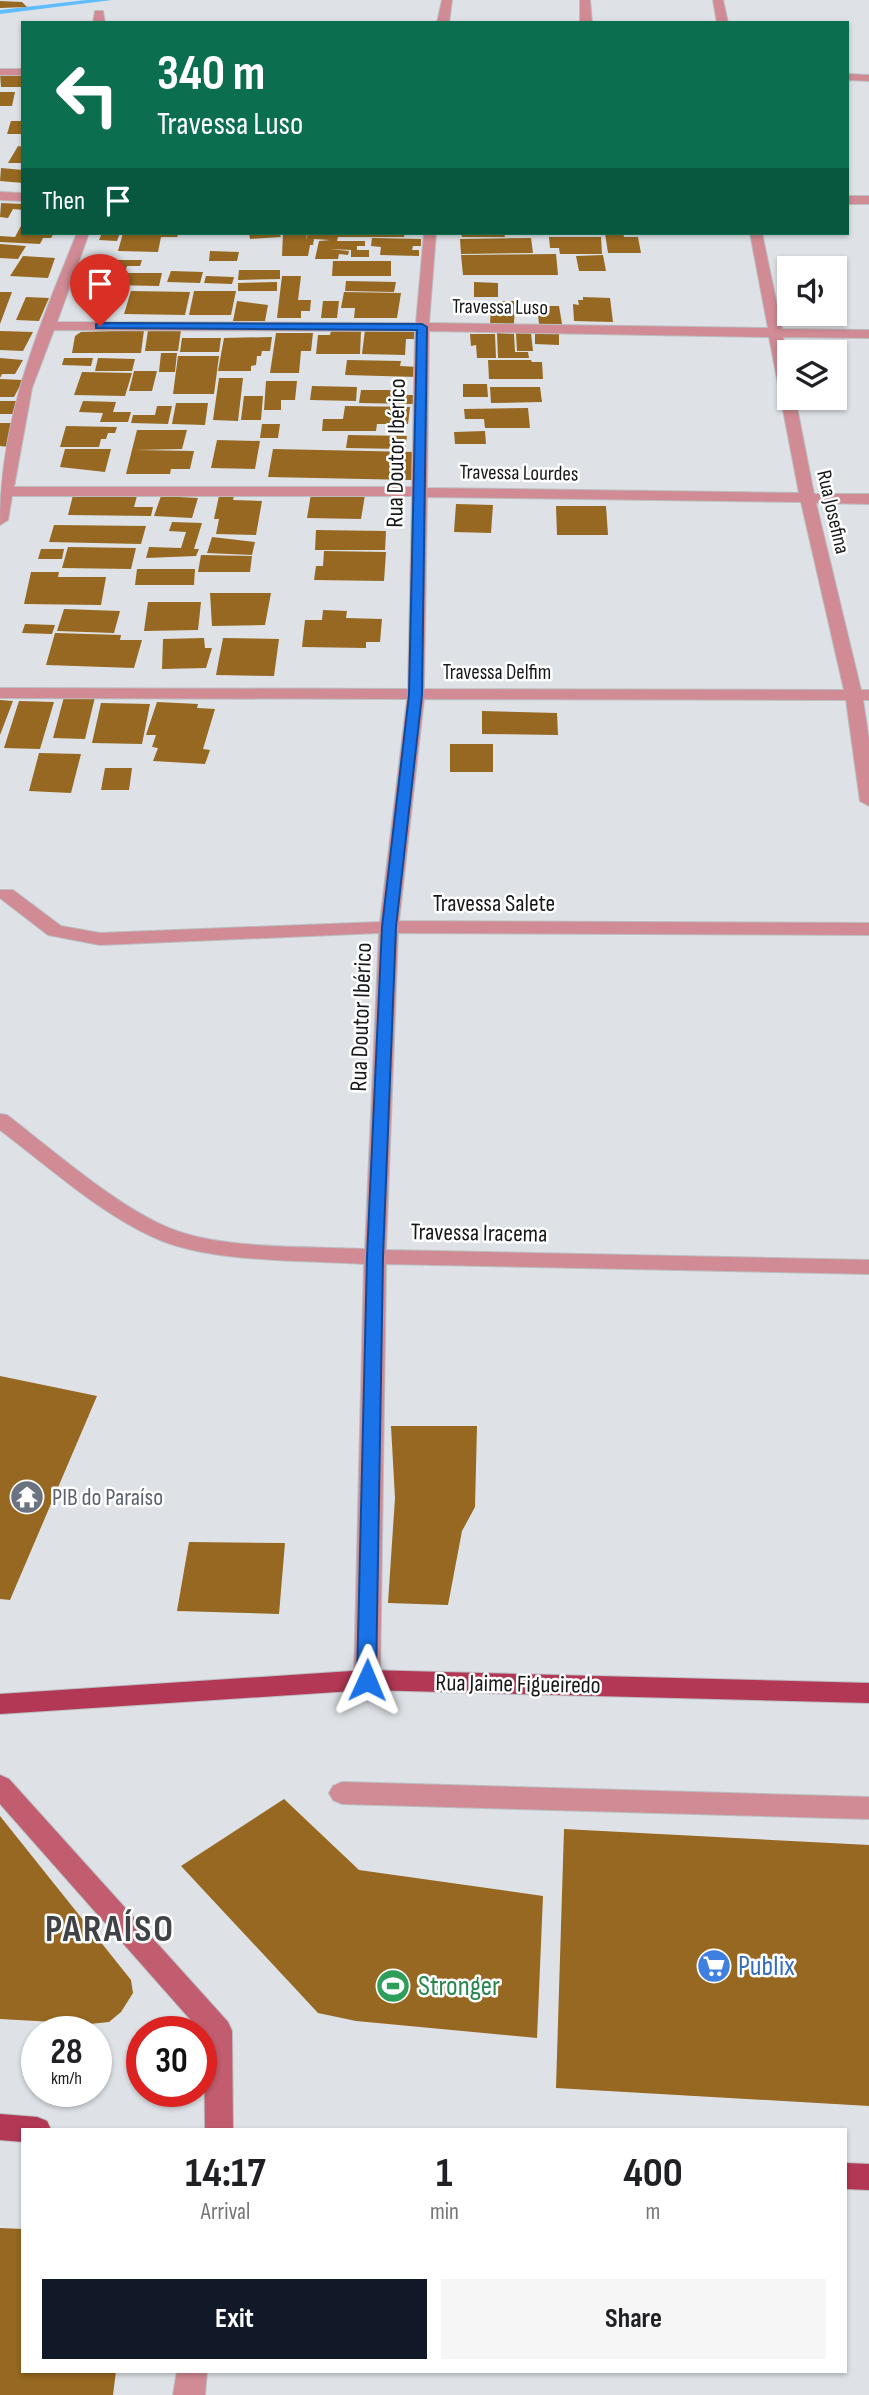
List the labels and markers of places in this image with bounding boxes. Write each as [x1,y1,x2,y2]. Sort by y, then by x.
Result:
pin [70,254,130,326]
temple icon: PIB do Paraíso [8,1478,46,1516]
place label: PIB do Paraíso [52,1483,163,1512]
supermarket icon: Publix [695,1947,733,1985]
place label: Publix [738,1950,795,1983]
sports icon: Stronger [374,1967,412,2005]
place label: Stronger [418,1970,500,2003]

